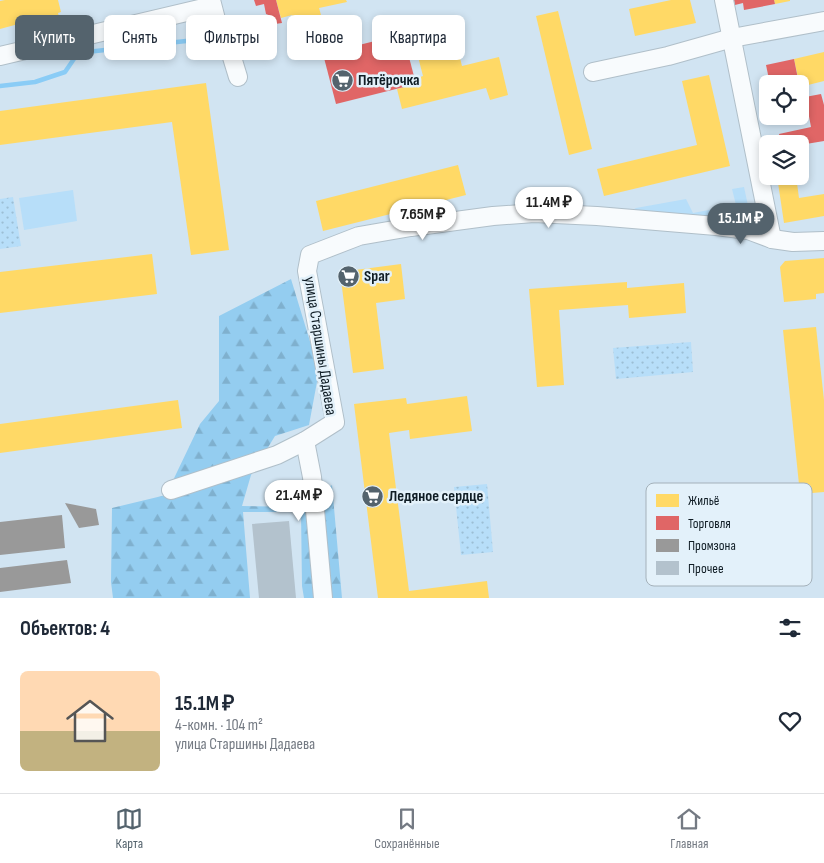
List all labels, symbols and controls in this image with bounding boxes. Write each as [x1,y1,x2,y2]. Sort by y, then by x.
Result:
chip: Купить [15,15,94,60]
chip: Снять [104,15,176,60]
chip: Фильтры [186,15,277,60]
chip: Новое [287,15,362,60]
chip: Квартира [372,15,465,60]
supermarket icon: Пятёрочка [330,68,354,92]
place label: Пятёрочка [358,71,420,90]
map controls [759,75,809,185]
button: locate [759,75,809,125]
button: layers [759,135,809,185]
pin: 11.4M ₽ [503,186,595,229]
text: 11.4M ₽ [526,193,572,212]
pin: 7.65M ₽ [377,198,469,241]
pin: 15.1M ₽ [695,202,787,245]
text: 7.65M ₽ [400,205,446,224]
text: 15.1M ₽ [718,209,764,228]
supermarket icon: Spar [336,264,360,288]
place label: Spar [364,267,390,286]
street label: улица Старшины Дадаева [300,275,340,417]
pin: 21.4M ₽ [253,480,345,522]
legend [646,483,812,586]
supermarket icon: Ледяное сердце [361,484,385,508]
text: 21.4M ₽ [276,486,322,505]
place label: Ледяное сердце [389,487,483,506]
text: Жильё [688,492,719,509]
text: Торговля [688,515,731,532]
text: Промзона [688,537,736,554]
text: Прочее [688,560,724,577]
icon: filters [776,614,804,642]
text: Объектов: 4 [20,616,110,641]
icon: home [60,691,120,751]
text: 15.1M ₽ [175,691,234,716]
icon: heart [776,707,804,735]
text: 4-комн. · 104 m² [175,716,263,735]
text: улица Старшины Дадаева [175,735,315,754]
tab: Карта [115,805,143,852]
tab: Сохранённые [374,805,440,852]
tab: Главная [670,805,709,852]

